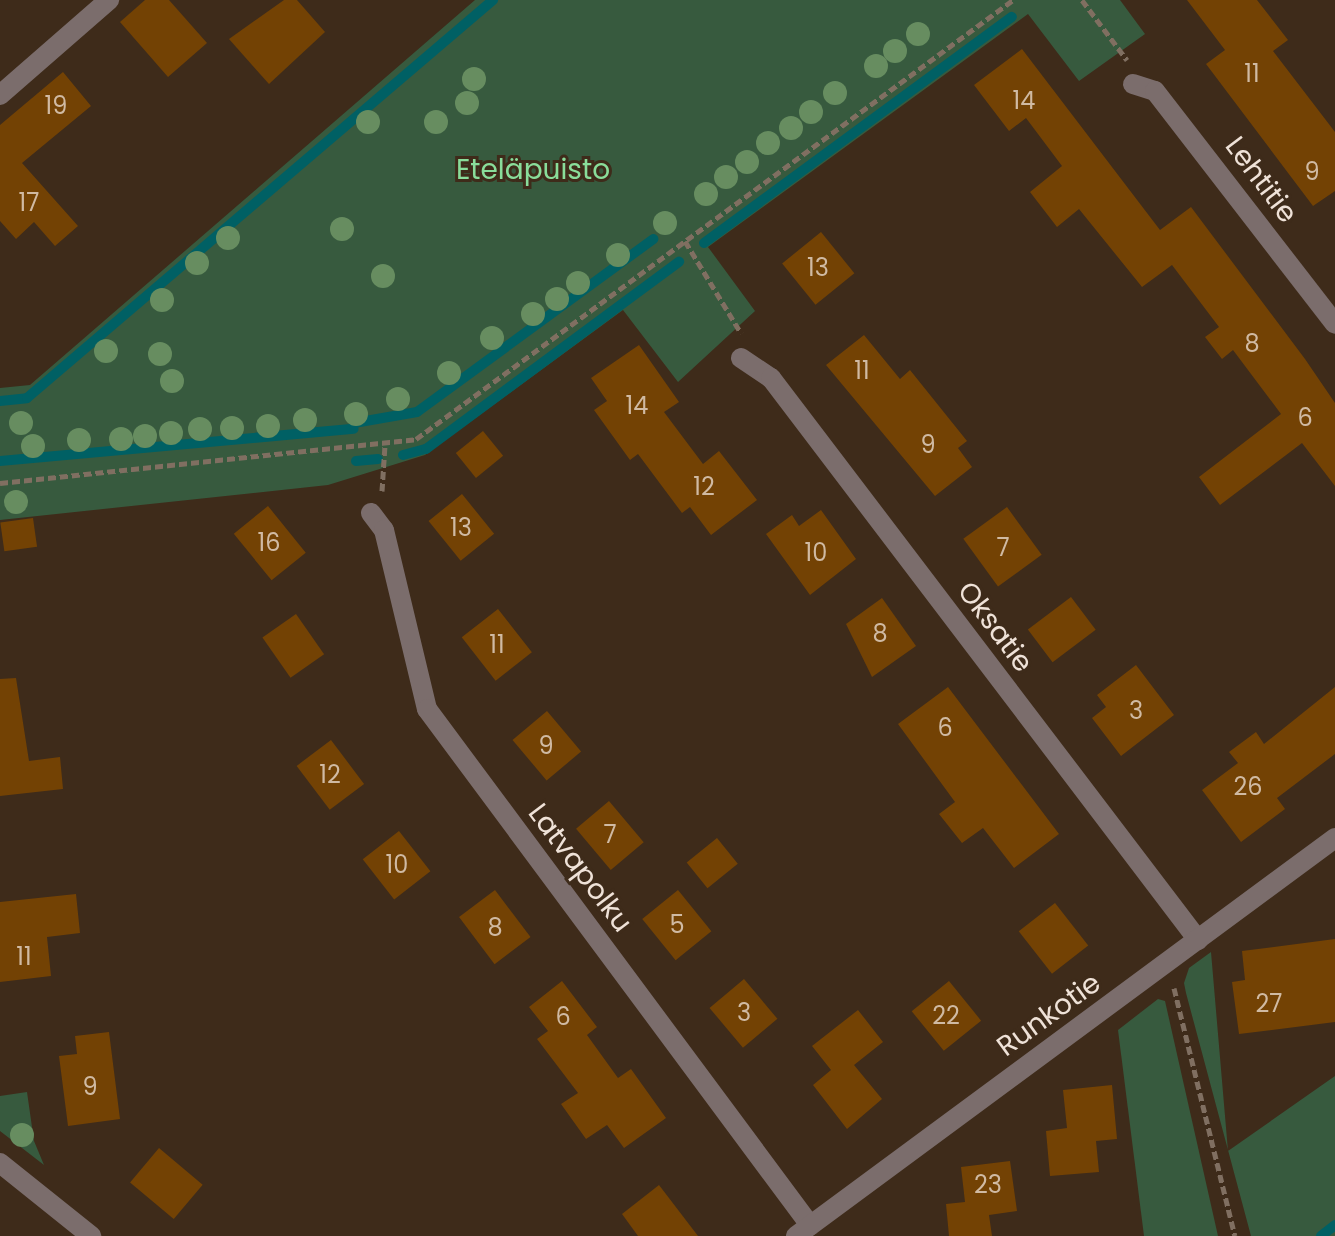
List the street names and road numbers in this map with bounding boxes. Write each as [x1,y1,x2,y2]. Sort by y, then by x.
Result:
street label: Lehtitie [1218,130,1304,230]
street label: Oksatie [950,575,1040,679]
street label: Latvapolku [521,797,639,939]
street label: Runkotie [991,966,1107,1064]

